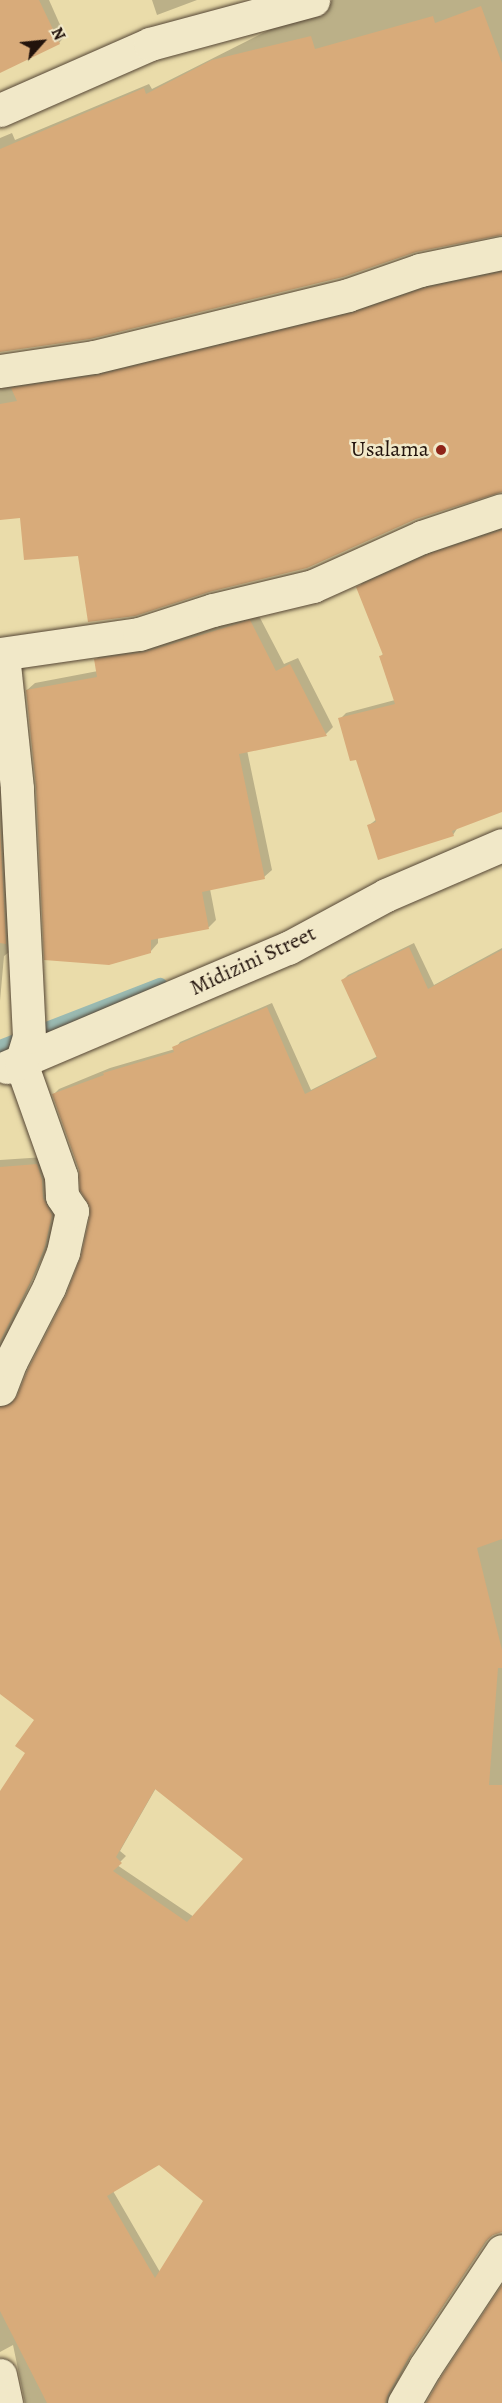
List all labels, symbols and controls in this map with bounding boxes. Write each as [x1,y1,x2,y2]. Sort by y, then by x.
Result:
north arrow [12,12,72,72]
text: N [46,24,70,44]
place label: Usalama [351,437,429,463]
marker: Usalama [434,443,448,457]
street label: Midizini Street [186,920,320,1002]

